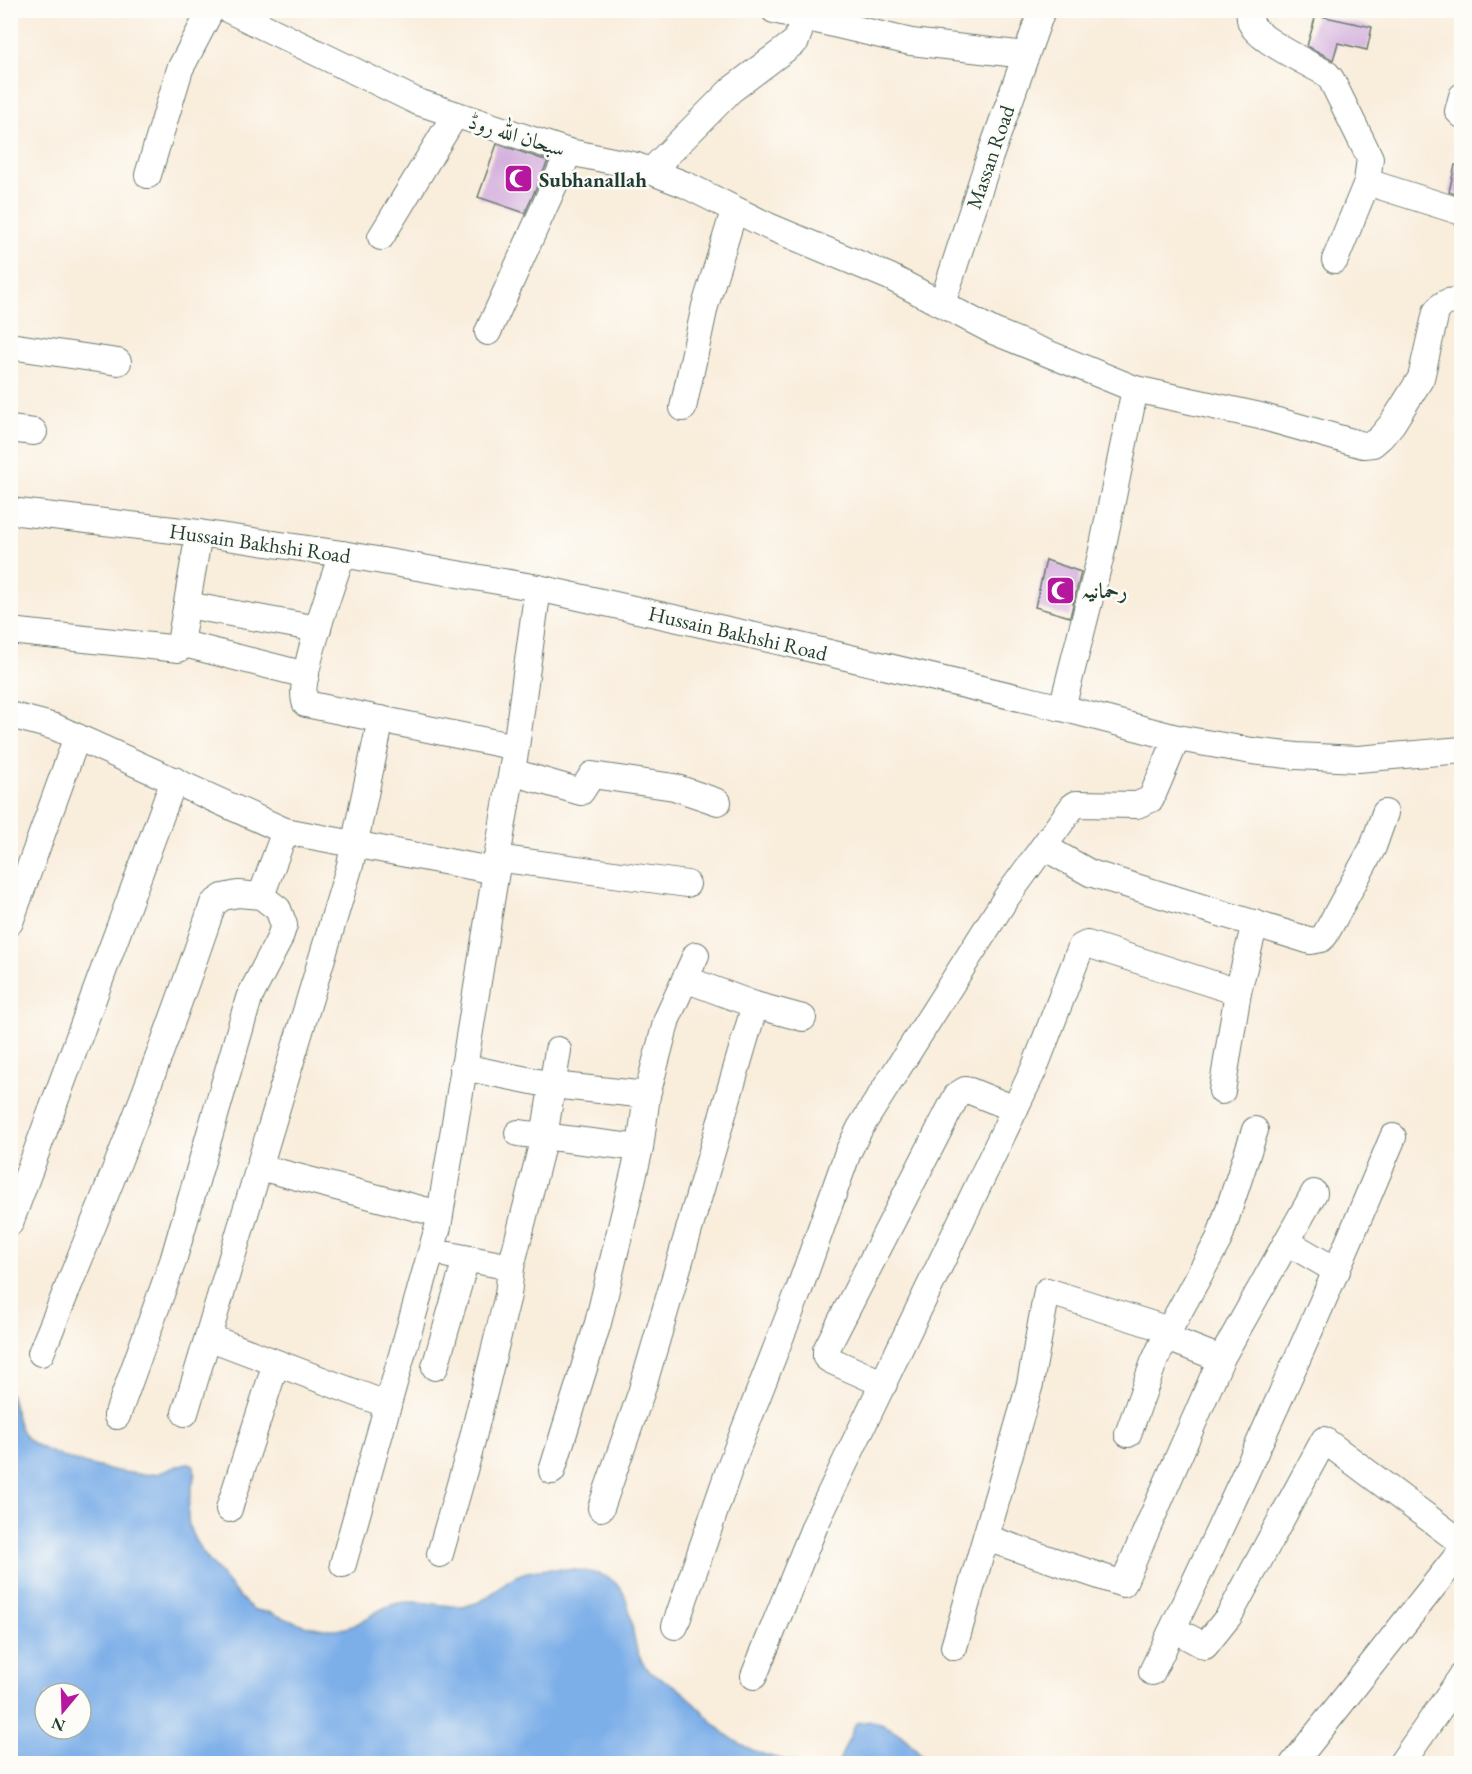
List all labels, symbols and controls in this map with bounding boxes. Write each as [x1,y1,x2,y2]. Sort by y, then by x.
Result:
street label: Massan Road [960,101,1020,212]
street label: سبحان اللہ روڈ [465,105,570,162]
mosque icon: Subhanallah [502,163,534,195]
place label: Subhanallah [539,166,647,193]
street label: Hussain Bakhshi Road [168,517,353,569]
mosque icon: رحمانیہ [1044,574,1076,606]
place label: رحمانیہ [1081,577,1127,604]
street label: Hussain Bakhshi Road [646,599,830,667]
north arrow [33,1681,93,1741]
text: N [49,1713,68,1737]

